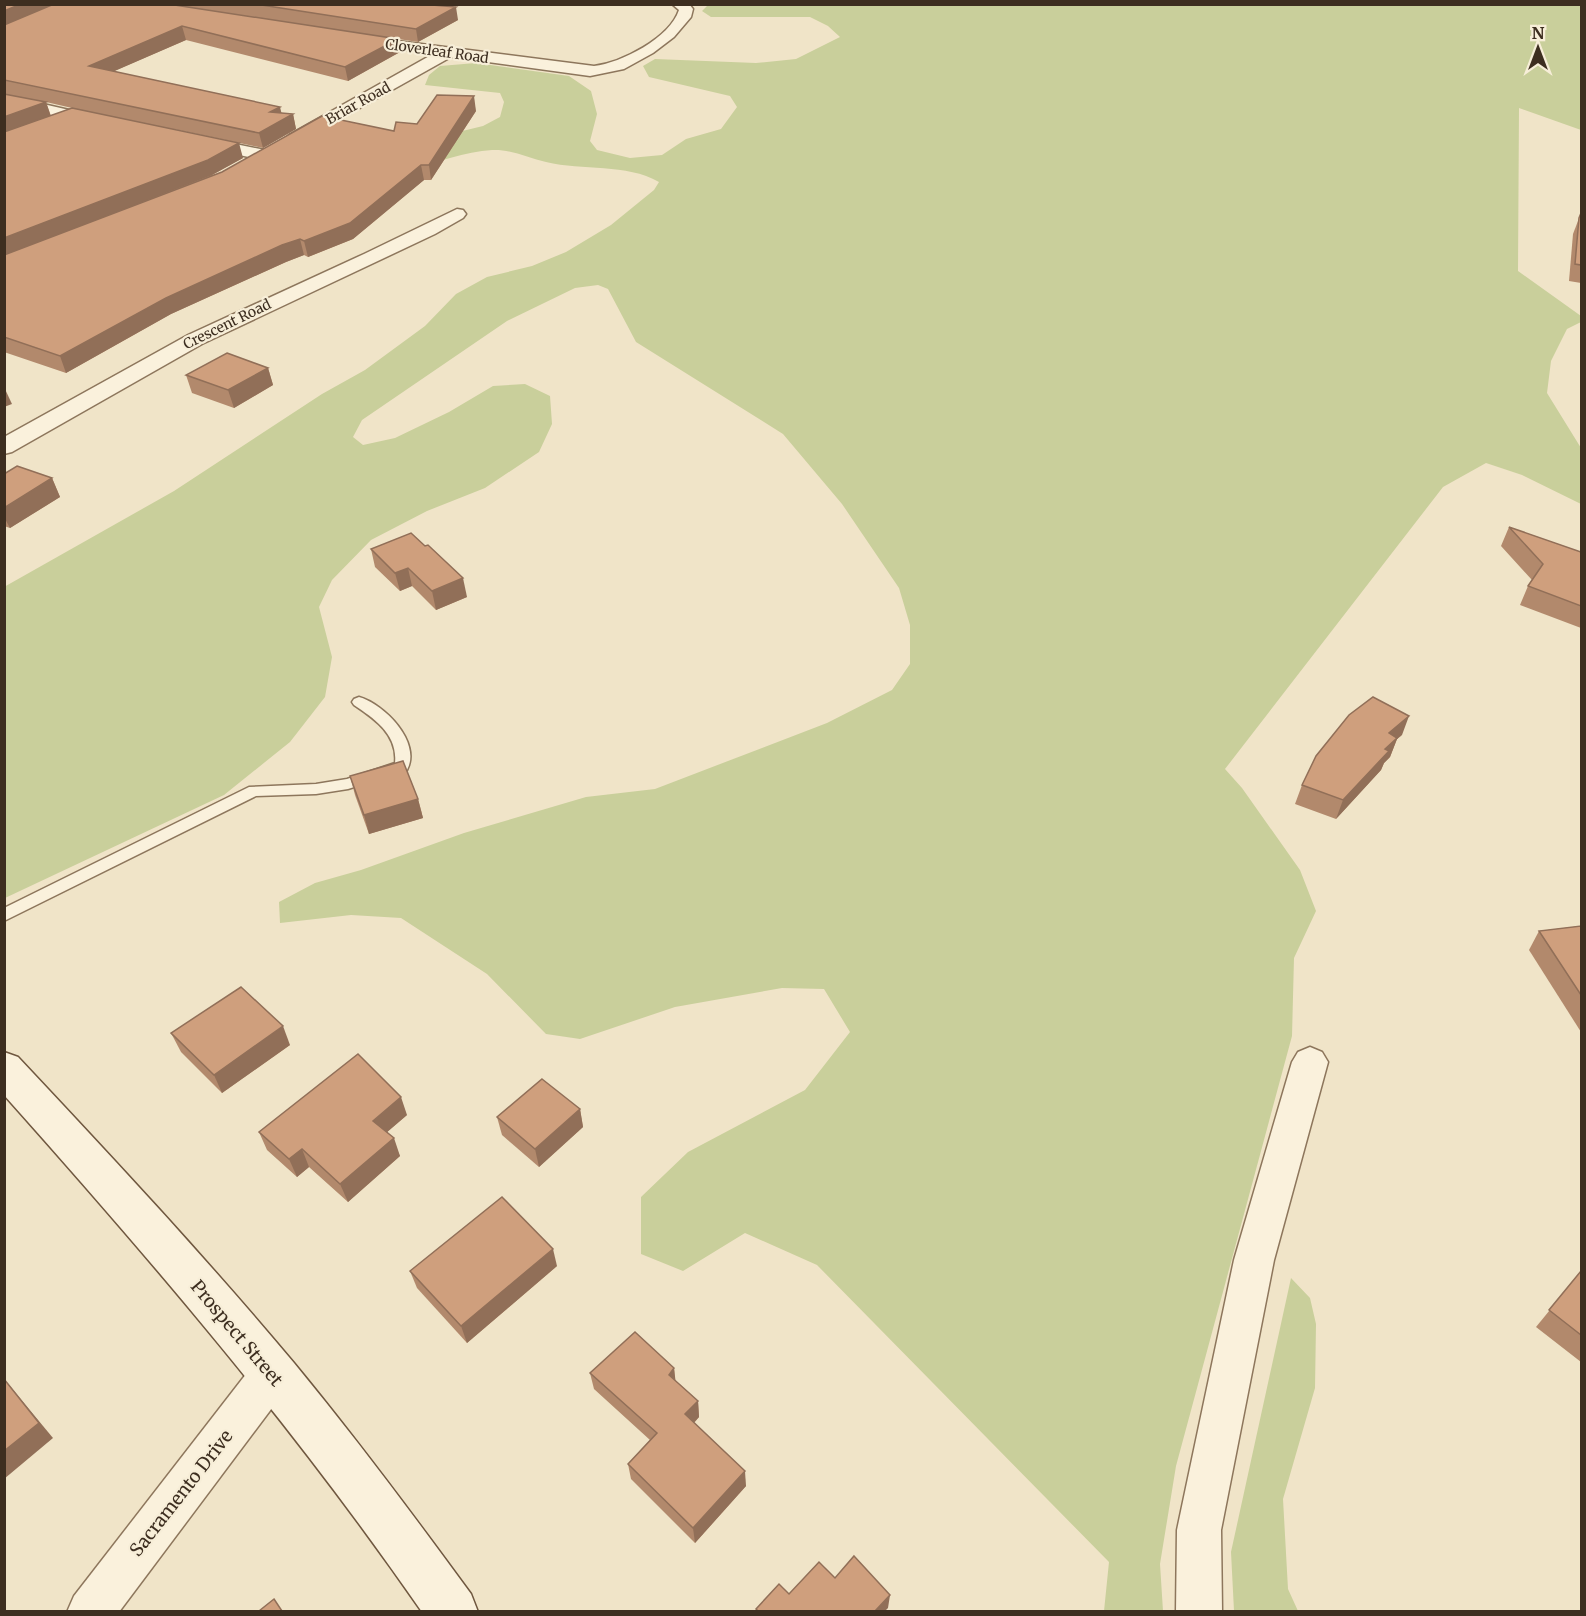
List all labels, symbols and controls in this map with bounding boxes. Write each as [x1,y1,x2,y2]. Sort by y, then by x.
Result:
north arrow [1508,18,1568,78]
text: N [1532,23,1545,43]
street label: Cloverleaf Road [384,35,490,67]
street label: Briar Road [322,78,394,128]
street label: Crescent Road [180,295,274,353]
street label: Prospect Street [186,1275,288,1391]
street label: Sacramento Drive [124,1425,238,1561]

